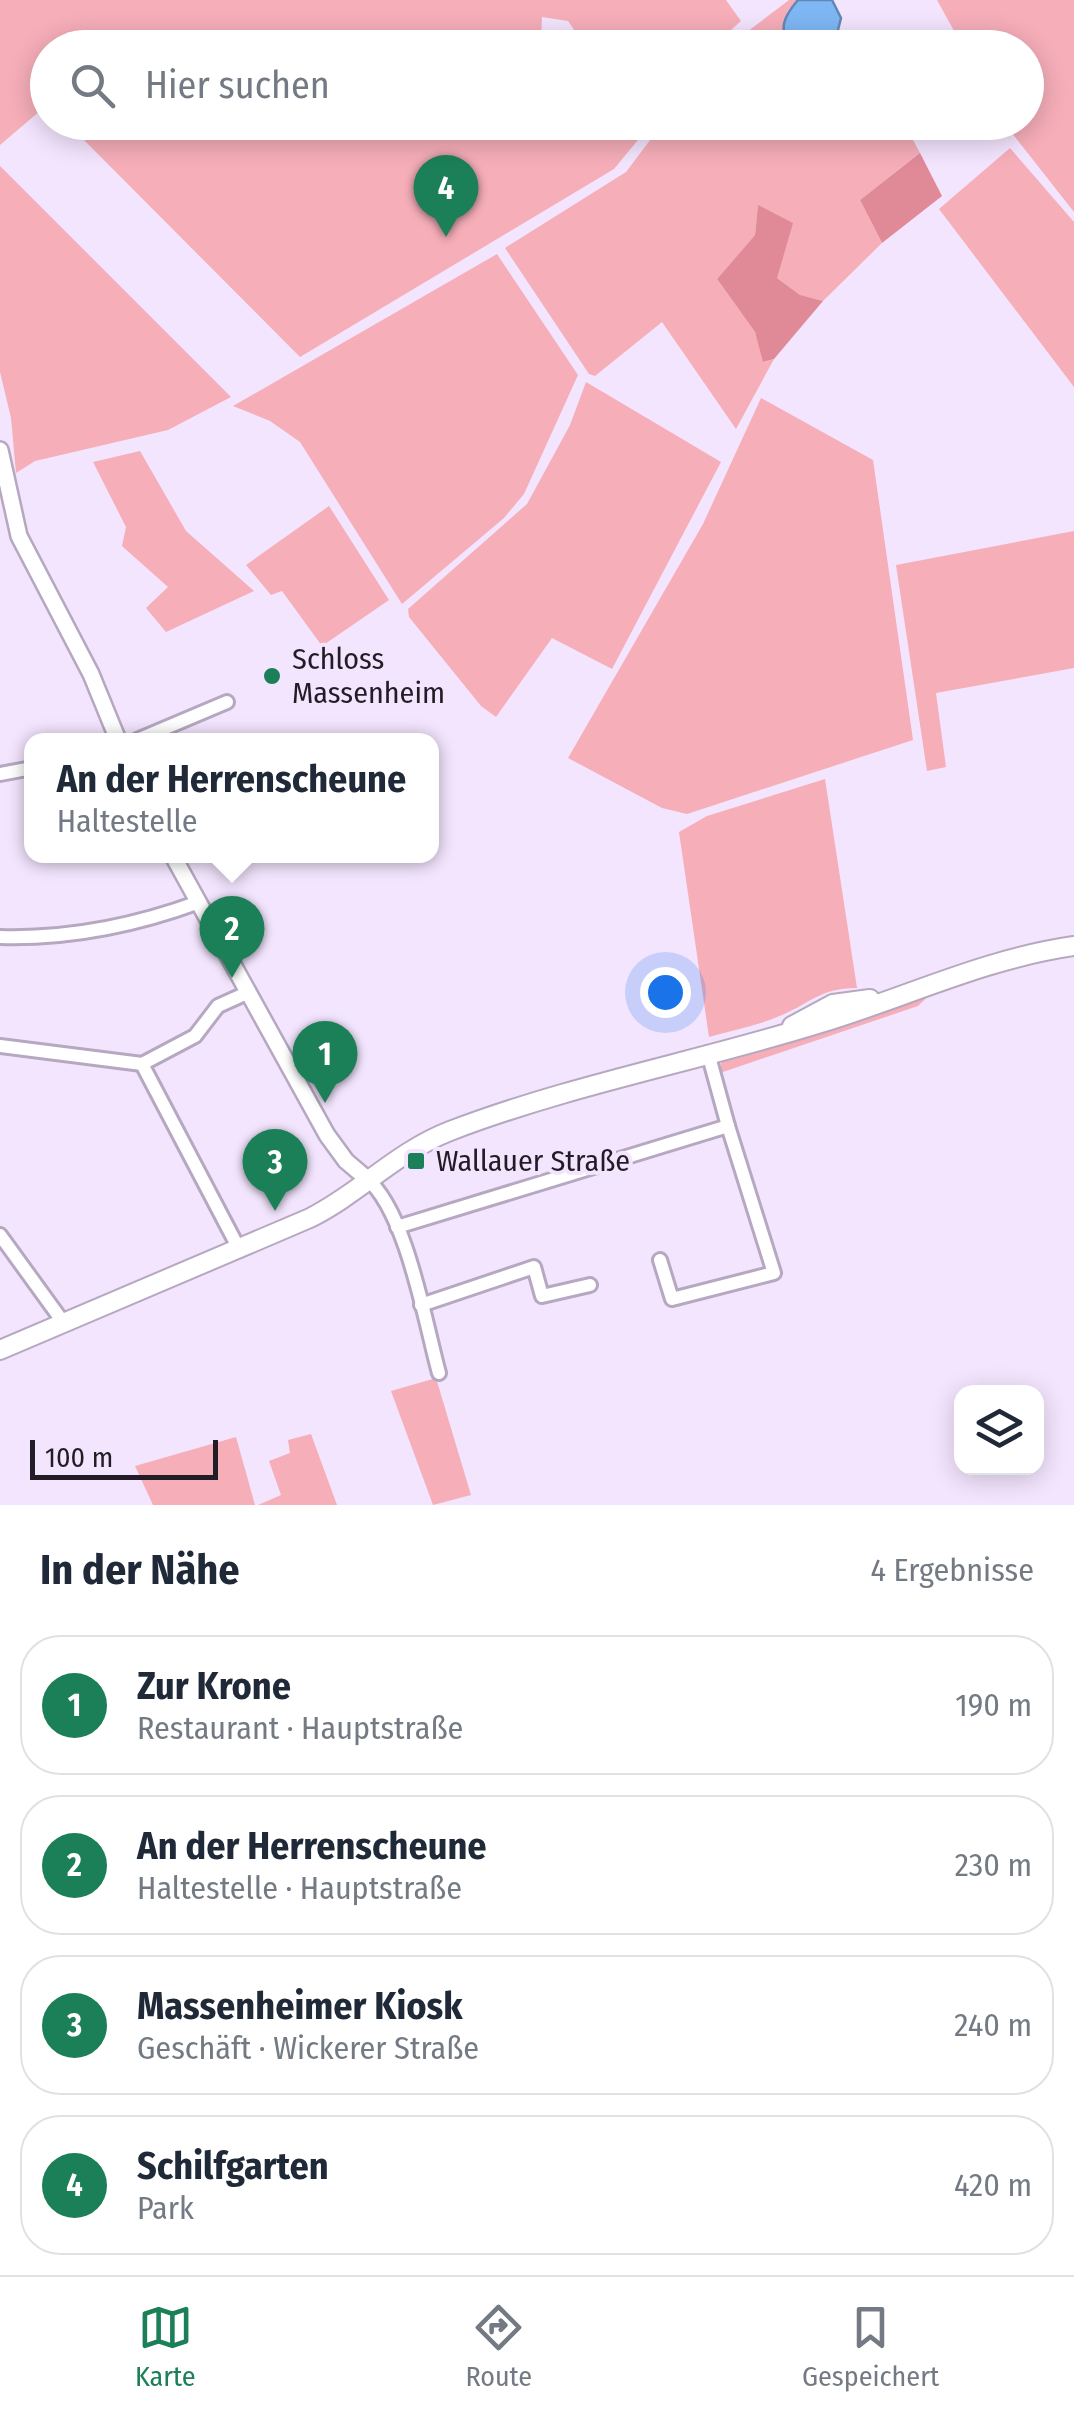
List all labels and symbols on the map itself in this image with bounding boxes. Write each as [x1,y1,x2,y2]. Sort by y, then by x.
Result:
pin: 4 [414,154,478,237]
place label: Schloss Massenheim [292,641,445,711]
marker: Schloss Massenheim [261,665,283,687]
pin: 2 [200,896,264,978]
your location [640,967,691,1018]
pin: 1 [292,1020,358,1103]
pin: 3 [242,1128,308,1211]
place label: Wallauer Straße [436,1143,630,1179]
marker: Wallauer Straße [405,1150,427,1172]
scale bar [30,1435,218,1480]

